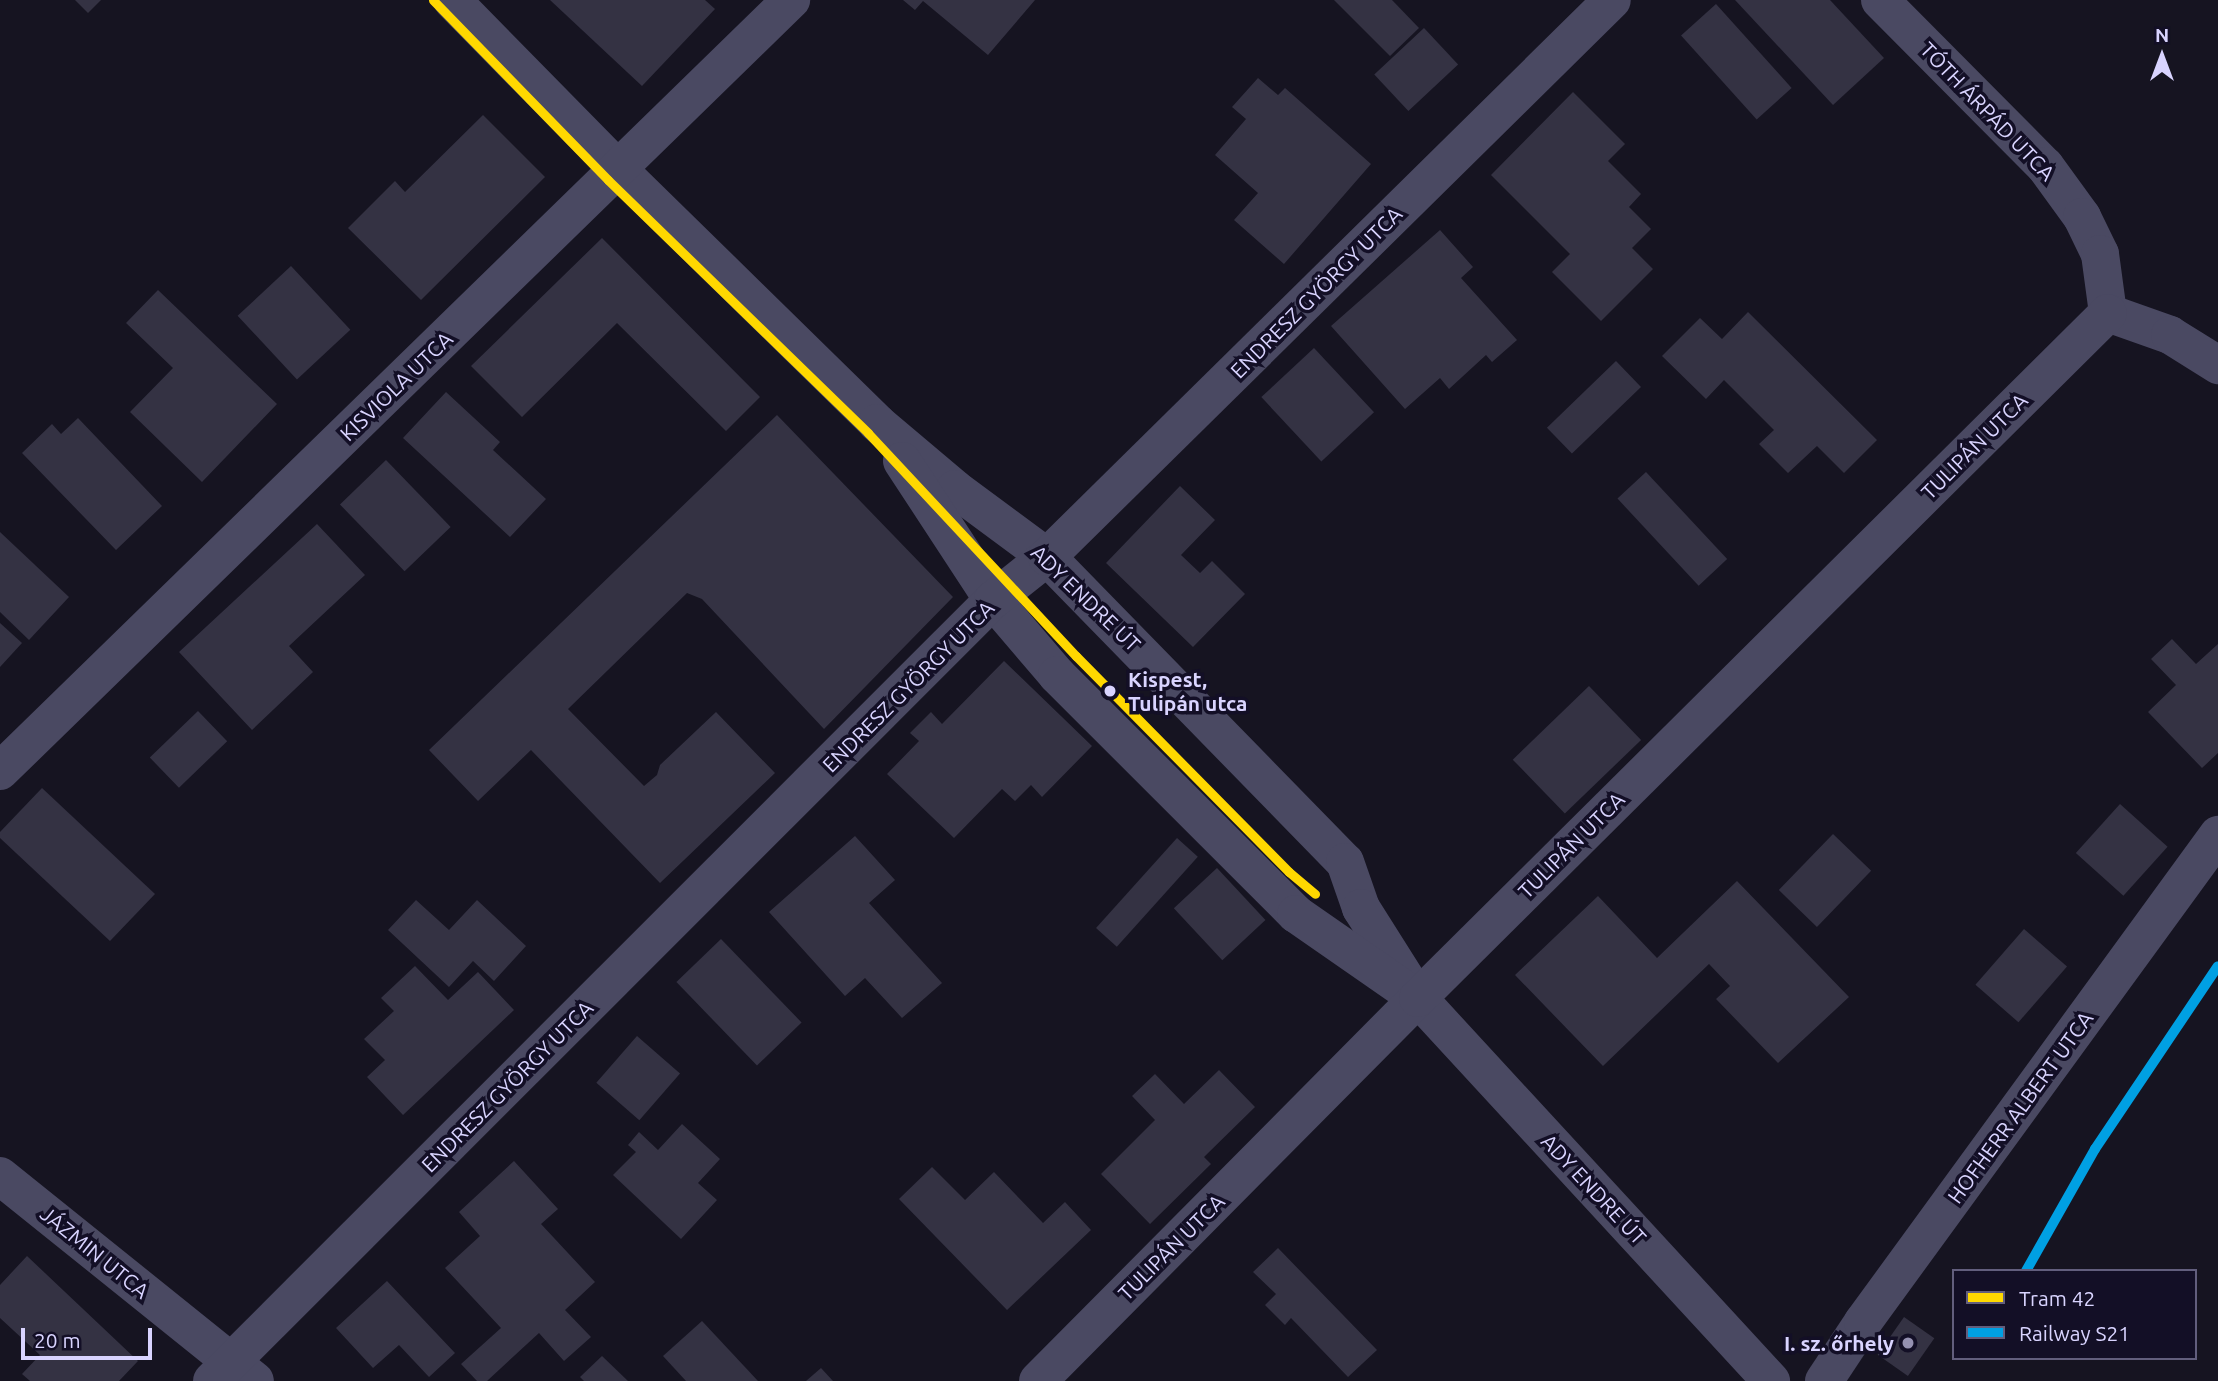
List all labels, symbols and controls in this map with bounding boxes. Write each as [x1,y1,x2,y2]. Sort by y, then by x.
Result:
north arrow [2127,21,2197,91]
text: N [2155,24,2169,46]
street label: TÓTH ÁRPÁD UTCA [1915,37,2061,185]
street label: ENDRESZ GYÖRGY UTCA [1225,201,1407,383]
street label: KISVIOLA UTCA [335,326,457,446]
street label: TULIPÁN UTCA [1916,388,2032,504]
street label: ADY ENDRE ÚT [1026,540,1146,656]
street label: ENDRESZ GYÖRGY UTCA [817,595,999,777]
place label: Kispest, Tulipán utca [1128,666,1247,716]
marker: Kispest, Tulipán utca [1099,680,1121,702]
street label: TULIPÁN UTCA [1513,787,1629,903]
street label: ENDRESZ GYÖRGY UTCA [416,995,598,1177]
street label: HOFHERR ALBERT UTCA [1942,1006,2098,1208]
street label: ADY ENDRE ÚT [1536,1128,1652,1250]
street label: TULIPÁN UTCA [1113,1189,1229,1305]
street label: JÁZMIN UTCA [36,1201,154,1303]
legend [1952,1269,2197,1360]
text: Tram 42 [2019,1286,2095,1310]
scale bar [24,1314,156,1358]
text: Railway S21 [2019,1321,2130,1345]
text: 20 m [34,1328,81,1352]
place label: I. sz. őrhely [1784,1330,1894,1356]
marker: I. sz. őrhely [1900,1335,1916,1351]

